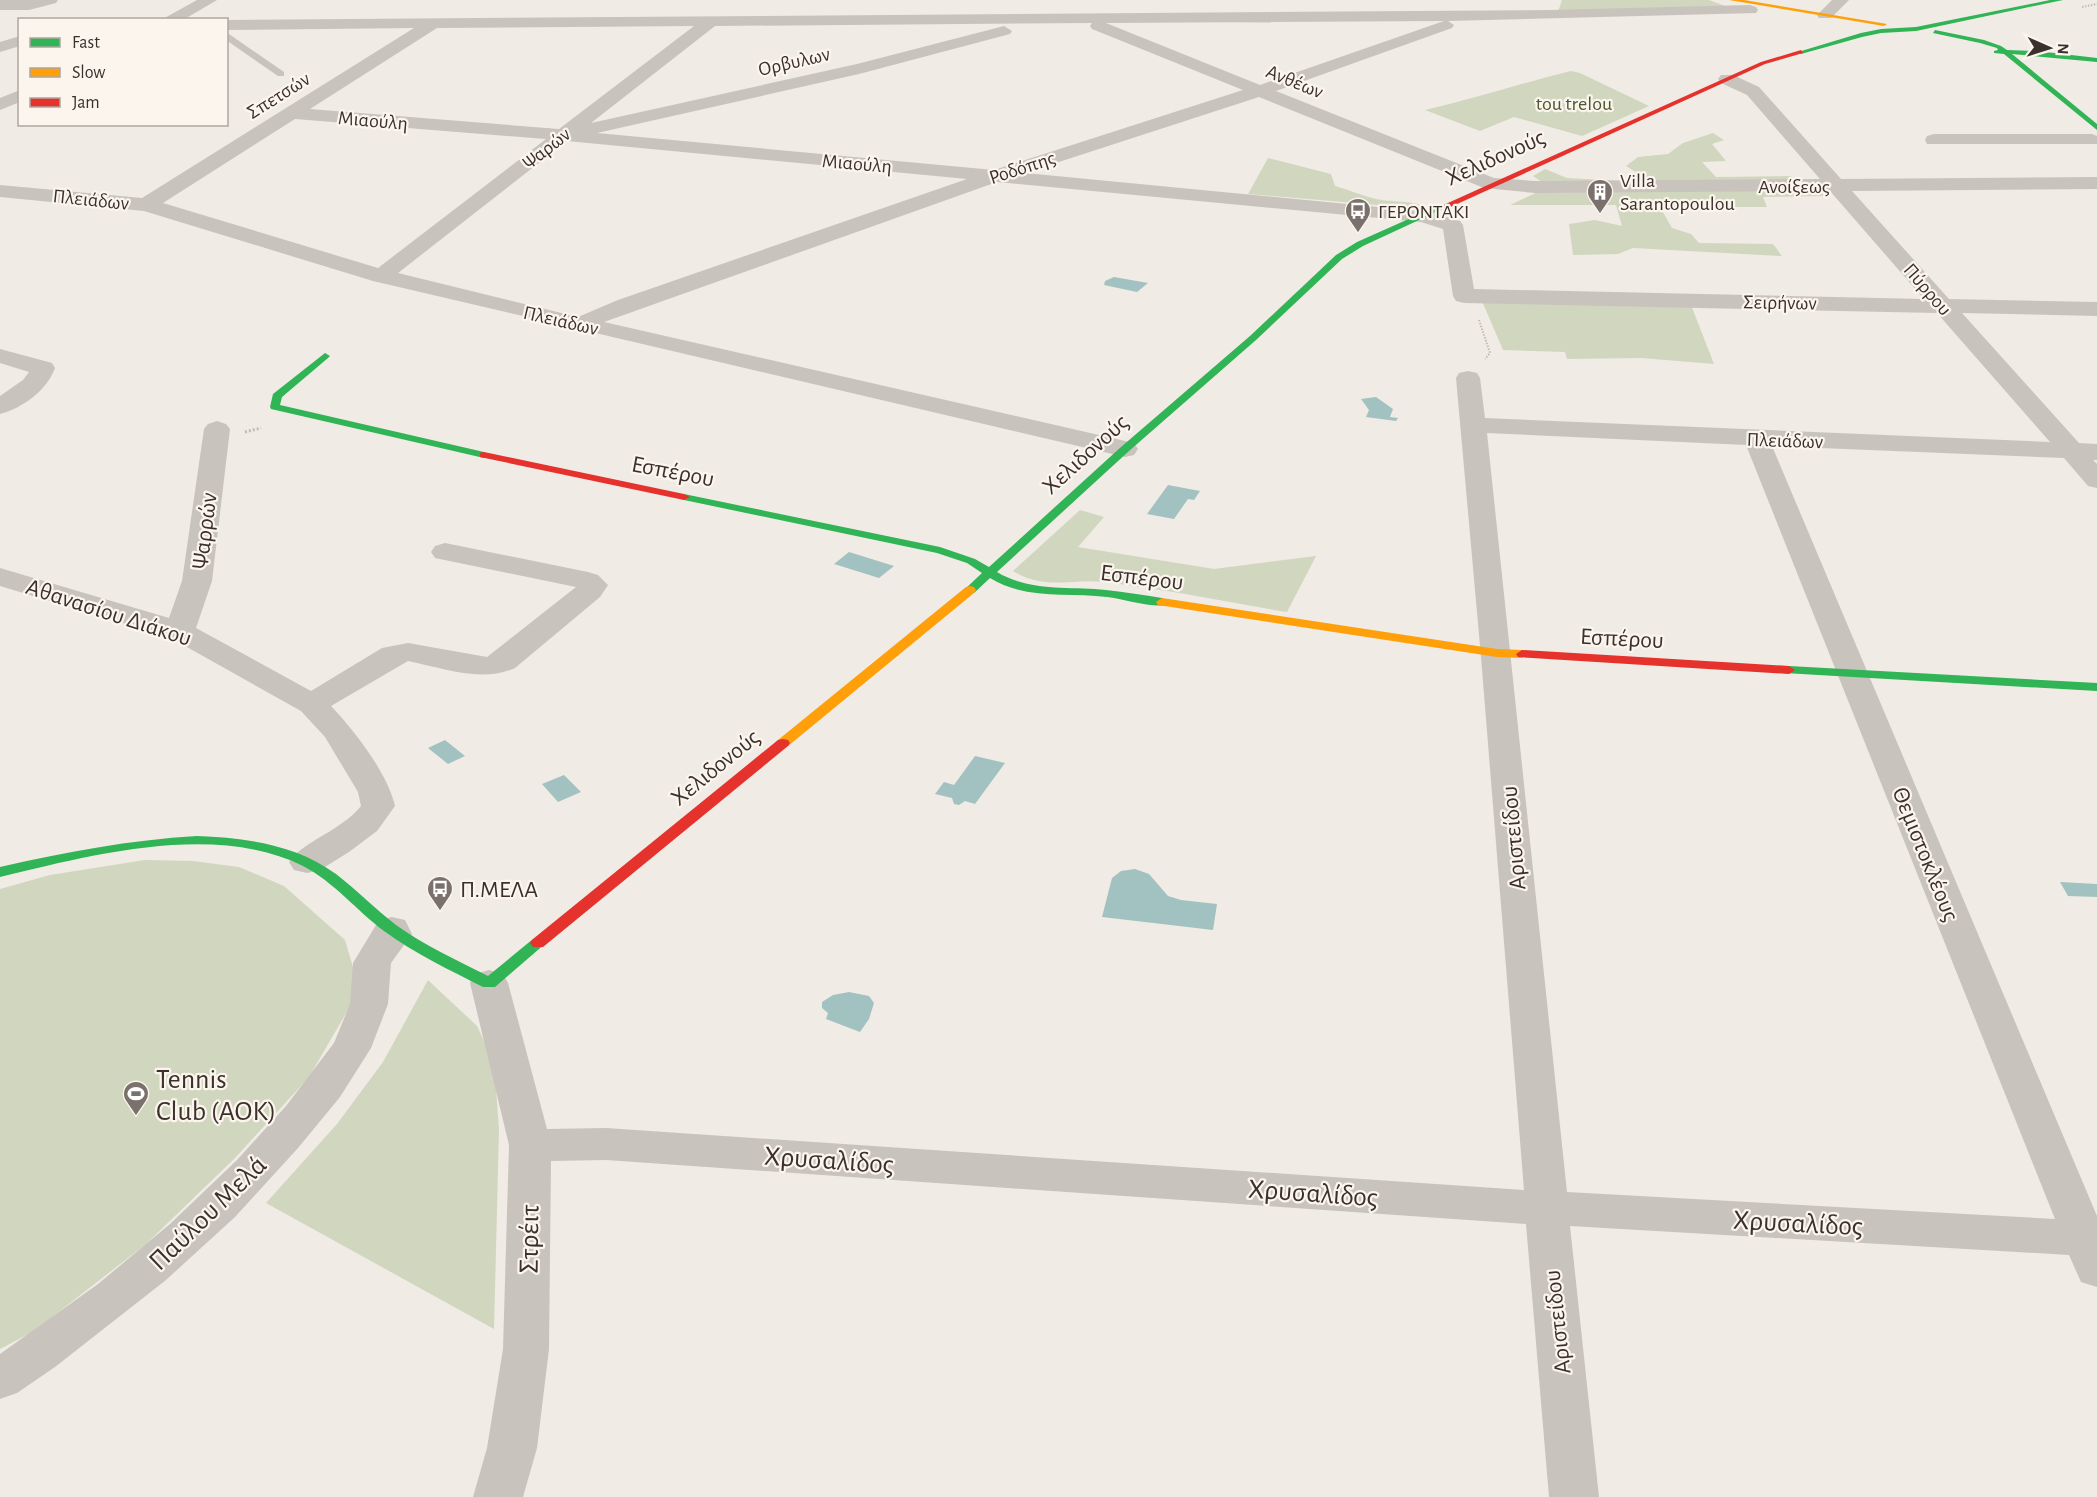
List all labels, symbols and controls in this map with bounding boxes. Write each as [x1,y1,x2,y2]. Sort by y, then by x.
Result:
legend [18,18,228,126]
north arrow [2019,18,2079,78]
text: Fast [72,34,100,52]
text: N [2055,43,2071,55]
street label: Ορβυλων [756,44,832,80]
street label: Ανθέων [1263,61,1326,102]
text: Slow [72,64,105,82]
street label: Σπετσών [243,69,314,123]
text: Jam [72,94,100,112]
park label: tou trelou [1536,94,1612,114]
street label: Μιαούλη [337,108,409,134]
street label: Ψαρών [519,124,574,174]
street label: Χελιδονούς [1442,125,1549,190]
street label: Ροδόπης [987,148,1058,188]
street label: Μιαούλη [821,151,893,177]
place label: Villa Sarantopoulou [1620,171,1735,214]
building icon: Villa Sarantopoulou [1585,177,1615,215]
street label: Ανοίξεως [1758,177,1830,197]
street label: Πλειάδων [52,186,130,214]
bus stop icon: ΓΕΡΟΝΤΑΚΙ [1343,196,1373,234]
place label: ΓΕΡΟΝΤΑΚΙ [1378,202,1469,222]
street label: Πύρρου [1900,260,1955,319]
street label: Σειρήνων [1743,292,1817,314]
street label: Πλειάδων [521,303,600,339]
street label: Χελιδονούς [1038,410,1133,499]
street label: Πλειάδων [1746,430,1824,452]
street label: Εσπέρου [629,452,716,492]
street label: Ψαρρών [188,491,222,571]
street label: Εσπέρου [1099,561,1185,595]
street label: Αθανασίου Διάκου [23,575,194,651]
street label: Εσπέρου [1580,625,1664,653]
street label: Χελιδονούς [667,725,764,811]
street label: Θεμιστοκλέους [1887,784,1963,925]
street label: Αριστείδου [1497,785,1531,891]
bus stop icon: Π.ΜΕΛΑ [425,874,455,912]
place label: Π.ΜΕΛΑ [460,878,538,902]
place label: Tennis Club (AOK) [156,1066,276,1126]
sports icon: Tennis Club (AOK) [121,1079,151,1117]
street label: Χρυσαλίδος [763,1142,895,1180]
street label: Παύλου Μελά [144,1151,273,1276]
street label: Χρυσαλίδος [1247,1175,1379,1213]
street label: Στρέιτ [515,1204,545,1274]
street label: Χρυσαλίδος [1732,1207,1864,1241]
street label: Αριστείδου [1541,1269,1575,1375]

